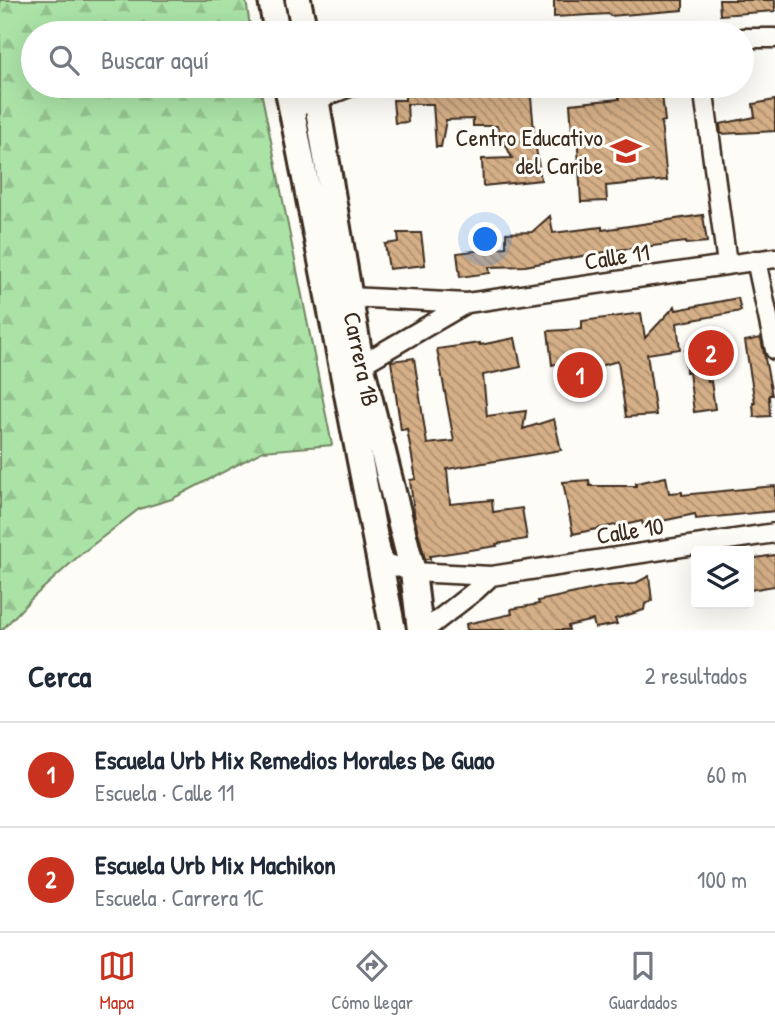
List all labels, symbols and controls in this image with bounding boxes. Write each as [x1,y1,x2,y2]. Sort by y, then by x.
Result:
search box [21,21,754,98]
icon: search [45,41,83,79]
text: Buscar aquí [101,42,209,77]
place label: Centro Educativo del Caribe [456,121,603,181]
school or university icon: Centro Educativo del Caribe [609,134,643,168]
your location [468,222,502,256]
street label: Calle 11 [582,235,652,277]
street label: Carrera 1B [336,309,388,409]
pin: 2 [688,327,734,379]
pin: 1 [557,349,603,401]
street label: Calle 10 [594,509,666,551]
map controls [691,546,754,609]
button: layers [691,546,754,609]
text: Cerca [28,656,91,696]
text: 2 resultados [645,660,747,691]
text: Escuela Urb Mix Remedios Morales De Guao [95,742,495,777]
text: 1 [47,759,55,790]
text: 60 m [707,759,747,790]
text: Escuela · Calle 11 [95,777,234,808]
text: Escuela Urb Mix Machikon [95,847,336,882]
text: 2 [46,864,56,895]
text: 100 m [697,864,747,895]
text: Escuela · Carrera 1C [95,882,264,913]
tab: Mapa [98,947,136,1015]
tab: Cómo llegar [331,947,413,1015]
tab: Guardados [609,947,677,1015]

